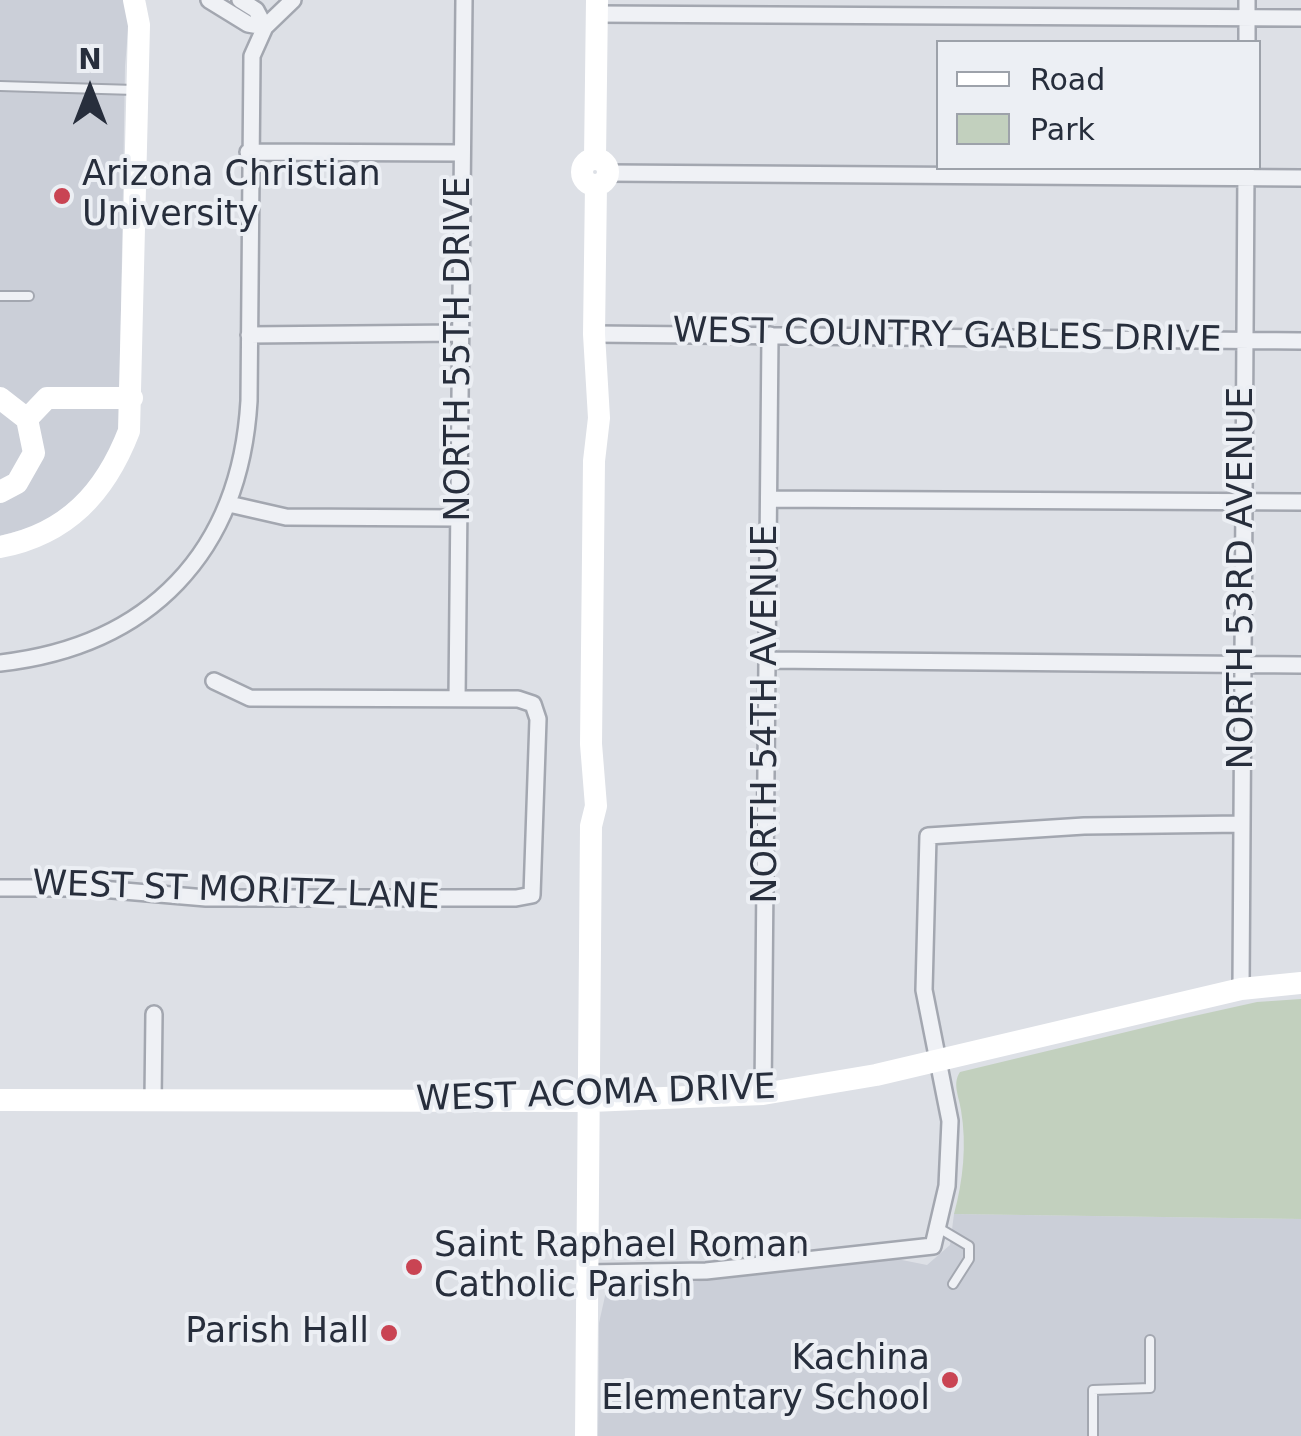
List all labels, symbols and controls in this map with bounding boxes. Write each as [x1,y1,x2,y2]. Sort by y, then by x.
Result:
north arrow [40,40,140,140]
legend [936,40,1261,170]
text: N [78,43,102,76]
text: Road [1030,62,1105,97]
text: Park [1030,112,1095,147]
place label: Arizona Christian University [82,155,381,237]
street label: NORTH 55TH DRIVE [439,176,481,522]
marker: Arizona Christian University [51,185,73,207]
street label: WEST COUNTRY GABLES DRIVE [672,311,1222,363]
street label: NORTH 53RD AVENUE [1222,387,1264,769]
street label: NORTH 54TH AVENUE [746,524,788,904]
street label: WEST ST MORITZ LANE [32,864,440,920]
street label: WEST ACOMA DRIVE [416,1068,776,1122]
place label: Saint Raphael Roman Catholic Parish [434,1226,810,1308]
marker: Saint Raphael Roman Catholic Parish [403,1256,425,1278]
place label: Parish Hall [185,1312,369,1354]
marker: Parish Hall [378,1322,400,1344]
place label: Kachina Elementary School [601,1339,930,1421]
marker: Kachina Elementary School [939,1369,961,1391]

